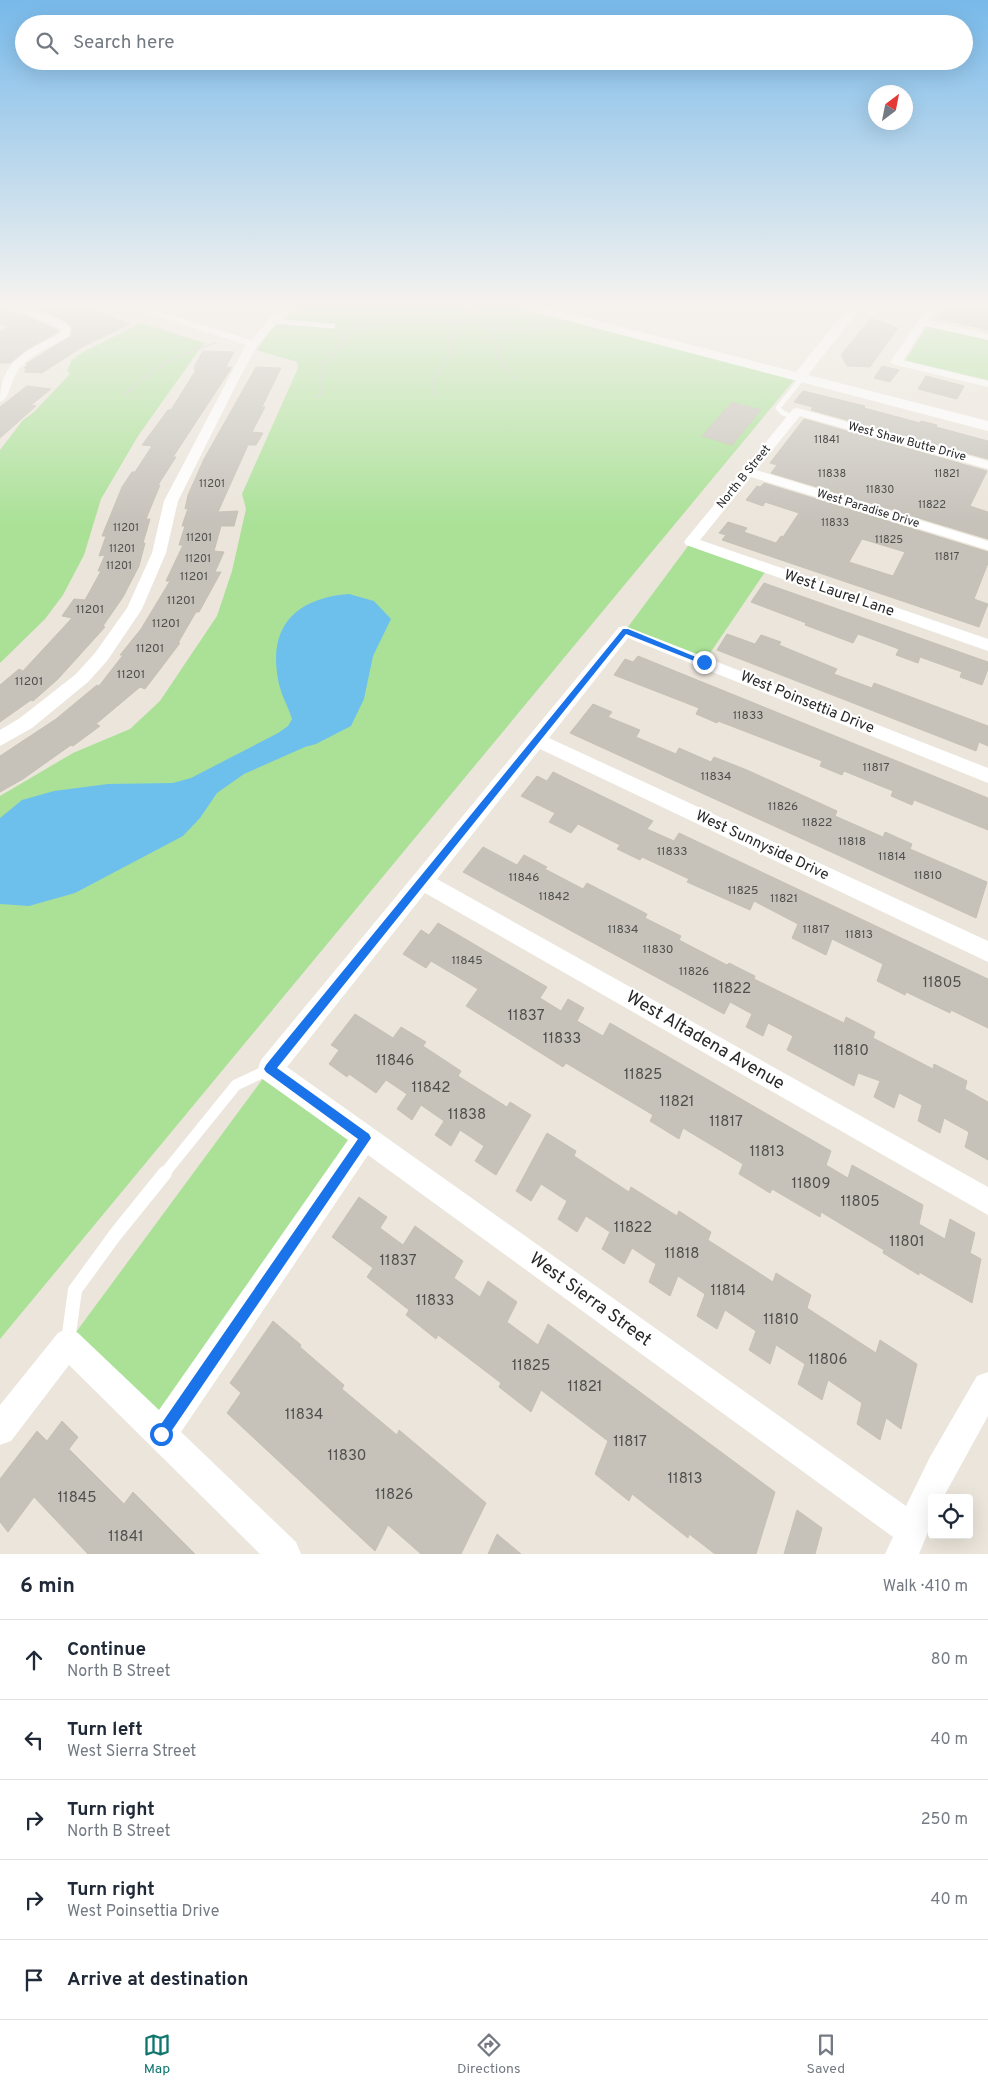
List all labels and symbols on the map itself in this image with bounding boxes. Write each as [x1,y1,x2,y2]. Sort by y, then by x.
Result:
north arrow [868,85,913,130]
street label: West Shaw Butte Drive [846,419,968,465]
house number: 11841 [814,433,840,447]
street label: North B Street [713,442,775,512]
house number: 11838 [818,467,846,481]
house number: 11821 [934,467,960,481]
house number: 11201 [199,477,225,491]
house number: 11830 [866,483,894,497]
street label: West Paradise Drive [815,486,921,532]
house number: 11822 [918,498,946,512]
house number: 11833 [821,516,849,530]
house number: 11201 [113,521,139,535]
house number: 11201 [186,531,212,545]
house number: 11825 [875,533,903,547]
house number: 11201 [109,542,135,556]
house number: 11817 [935,550,960,564]
house number: 11201 [185,552,211,566]
house number: 11201 [106,559,132,573]
street label: West Laurel Lane [781,566,897,622]
house number: 11201 [180,569,208,585]
house number: 11201 [167,593,195,609]
house number: 11201 [76,602,104,618]
house number: 11201 [152,616,180,632]
house number: 11201 [136,641,164,657]
route end [693,651,716,674]
house number: 11201 [117,667,145,683]
street label: West Poinsettia Drive [737,667,877,739]
house number: 11201 [15,674,43,690]
house number: 11833 [733,708,763,724]
house number: 11817 [863,760,889,776]
house number: 11834 [701,769,731,785]
house number: 11826 [768,799,798,815]
street label: West Sunnyside Drive [692,807,832,885]
house number: 11822 [802,815,832,831]
house number: 11818 [838,834,866,850]
house number: 11833 [657,844,687,860]
house number: 11814 [878,849,906,865]
house number: 11810 [914,868,942,884]
house number: 11846 [509,870,539,886]
house number: 11825 [728,883,758,899]
house number: 11842 [538,889,570,905]
house number: 11821 [770,891,798,907]
house number: 11834 [608,922,638,938]
house number: 11817 [803,922,829,938]
house number: 11813 [845,927,873,943]
house number: 11830 [642,942,674,958]
house number: 11845 [451,953,483,969]
house number: 11826 [679,964,709,980]
house number: 11805 [922,974,962,993]
house number: 11822 [713,980,751,999]
street label: West Altadena Avenue [622,986,788,1096]
house number: 11837 [507,1007,545,1026]
house number: 11833 [543,1030,581,1049]
house number: 11810 [833,1042,869,1061]
house number: 11846 [376,1052,414,1071]
house number: 11825 [624,1066,662,1085]
house number: 11842 [412,1079,450,1098]
house number: 11821 [660,1093,694,1112]
house number: 11838 [448,1106,486,1125]
house number: 11817 [709,1113,743,1132]
house number: 11813 [750,1143,784,1162]
house number: 11809 [792,1175,830,1194]
house number: 11805 [840,1193,880,1212]
house number: 11822 [614,1219,652,1238]
house number: 11801 [889,1233,925,1252]
house number: 11818 [664,1245,700,1264]
street label: West Sierra Street [524,1248,656,1352]
house number: 11837 [379,1252,417,1271]
house number: 11814 [711,1282,745,1301]
house number: 11833 [416,1292,454,1311]
house number: 11810 [763,1311,799,1330]
house number: 11806 [809,1351,847,1370]
house number: 11825 [512,1357,550,1376]
house number: 11821 [568,1378,602,1397]
house number: 11834 [285,1406,323,1425]
route start [150,1423,173,1446]
house number: 11817 [613,1433,647,1452]
house number: 11830 [328,1447,366,1466]
house number: 11813 [668,1470,702,1489]
house number: 11826 [375,1486,413,1505]
house number: 11845 [58,1489,97,1508]
house number: 11841 [108,1528,144,1547]

